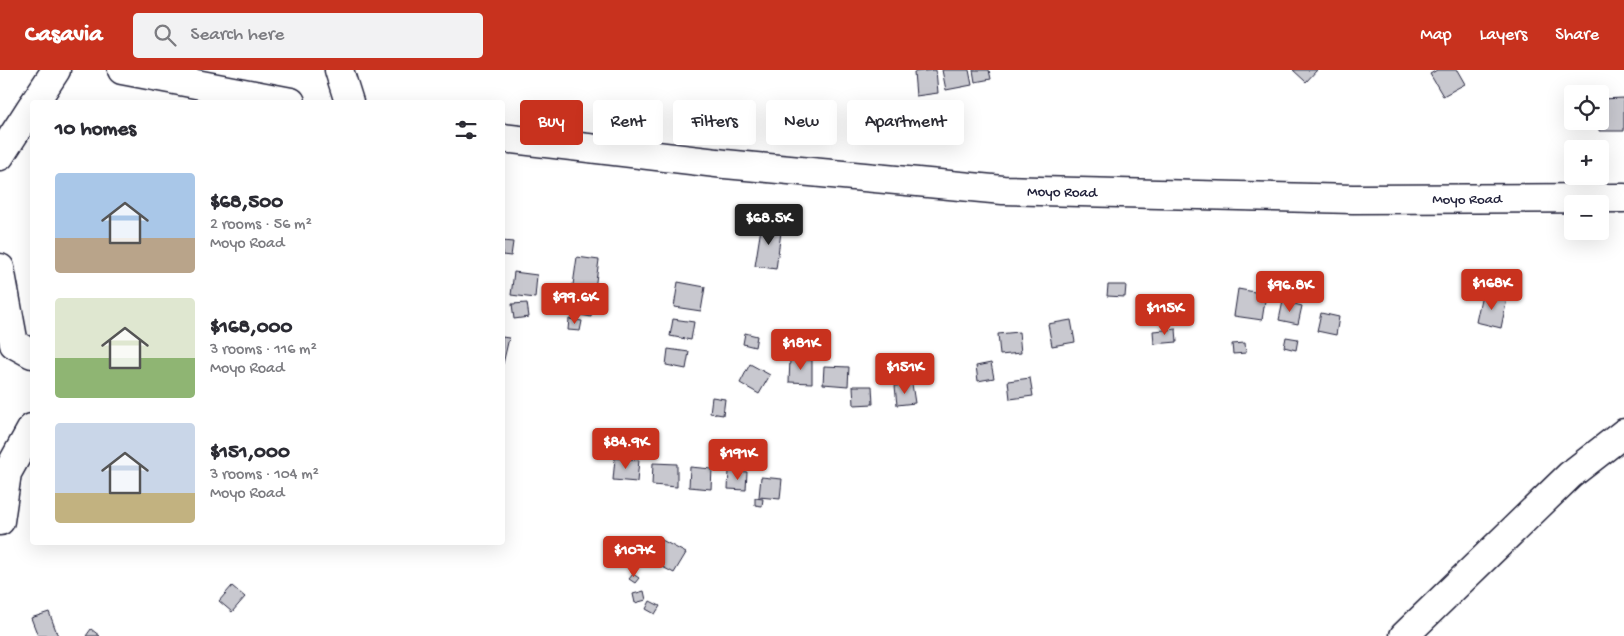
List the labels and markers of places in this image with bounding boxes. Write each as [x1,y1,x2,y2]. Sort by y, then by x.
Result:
pin: $68.5K [728,204,810,246]
pin: $168K [1457,268,1527,311]
pin: $96.8K [1249,270,1331,313]
pin: $99.6K [534,282,616,325]
pin: $115K [1130,294,1200,336]
pin: $181K [766,328,836,371]
pin: $151K [870,352,940,395]
pin: $84.9K [585,428,667,470]
pin: $191K [703,438,773,481]
pin: $107K [599,536,669,578]

